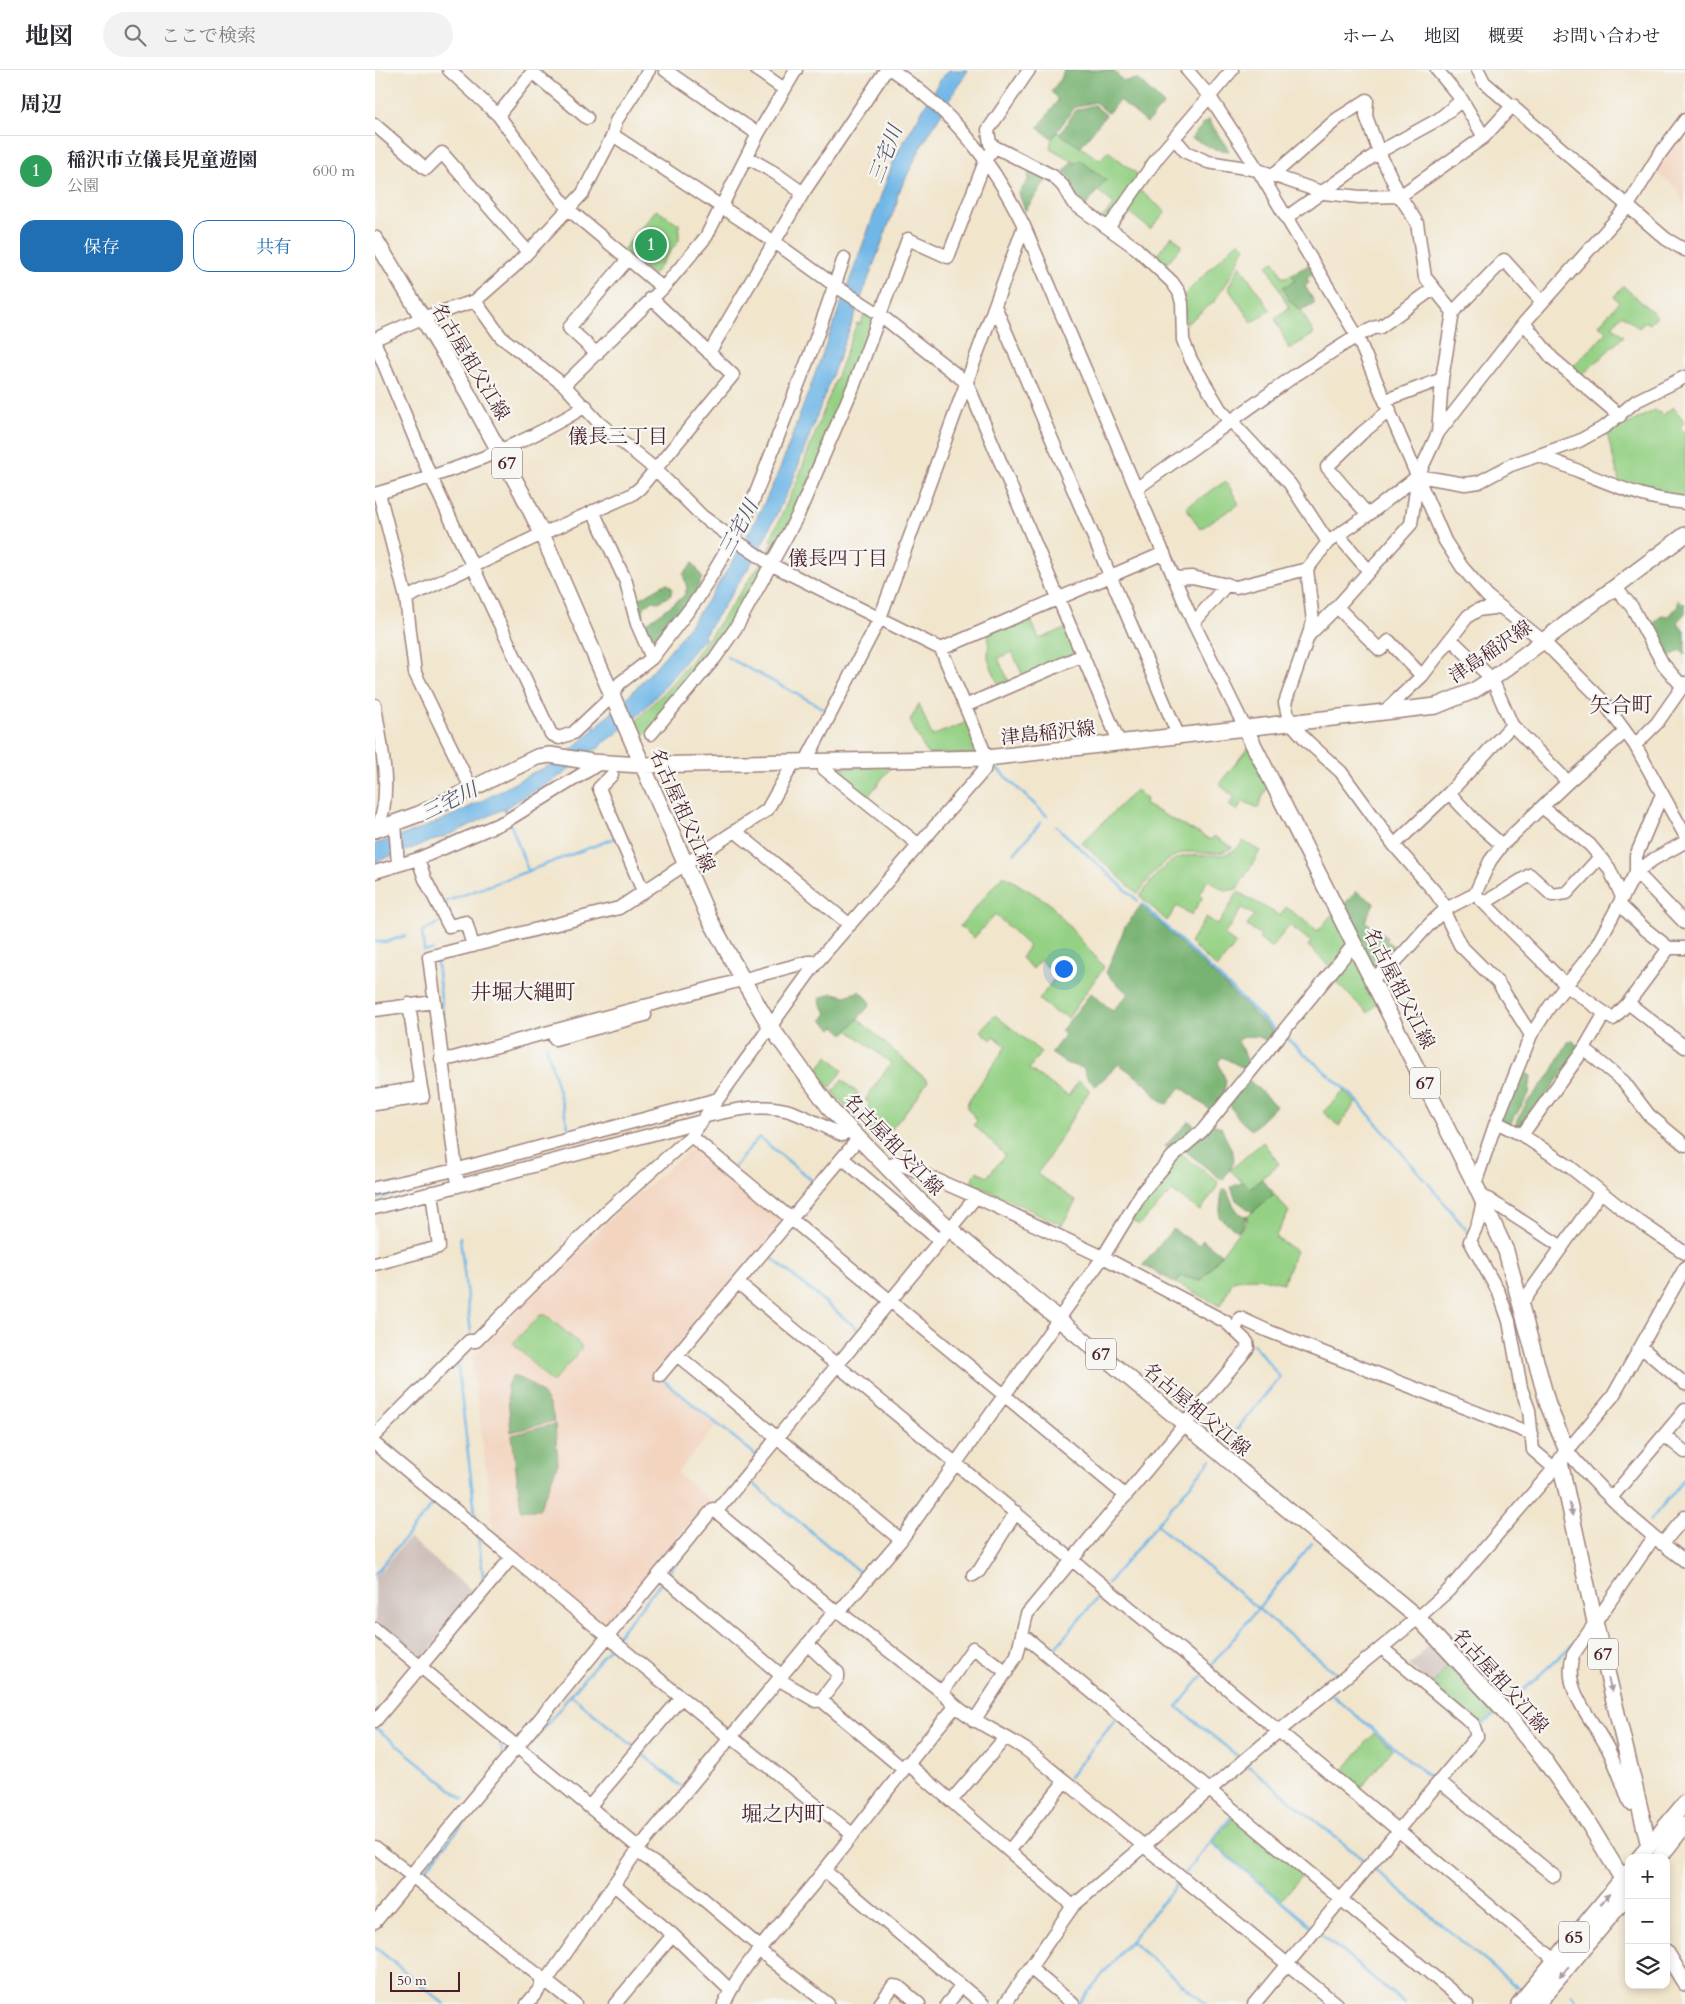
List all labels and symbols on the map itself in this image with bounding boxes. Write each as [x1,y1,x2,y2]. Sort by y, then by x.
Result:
water label: 三宅川 [862,119,910,187]
pin: 1 [635,226,667,264]
street label: 名古屋祖父江線 [425,298,516,425]
district label: 儀長三丁目 [568,423,668,450]
road number: 67 [492,448,522,478]
water label: 三宅川 [712,494,765,561]
district label: 儀長四丁目 [788,545,888,572]
street label: 津島稲沢線 [1444,614,1537,689]
district label: 矢合町 [1590,691,1653,720]
street label: 津島稲沢線 [999,715,1097,751]
street label: 名古屋祖父江線 [643,744,721,876]
water label: 三宅川 [416,775,484,827]
street label: 名古屋祖父江線 [1357,923,1441,1054]
your location [1051,956,1077,982]
district label: 井堀大縄町 [471,978,576,1007]
road number: 67 [1410,1068,1440,1098]
street label: 名古屋祖父江線 [838,1088,949,1202]
road number: 67 [1086,1338,1116,1370]
street label: 名古屋祖父江線 [1137,1357,1256,1462]
one-way arrow [1567,1502,1575,1518]
street label: 名古屋祖父江線 [1446,1623,1554,1739]
road number: 67 [1588,1638,1618,1670]
one-way arrow [1606,1677,1614,1692]
district label: 堀之内町 [741,1800,825,1829]
one-way arrow [1600,1893,1611,1906]
road number: 65 [1559,1921,1589,1952]
one-way arrow [1559,1966,1570,1978]
scale bar [390,1969,460,1992]

